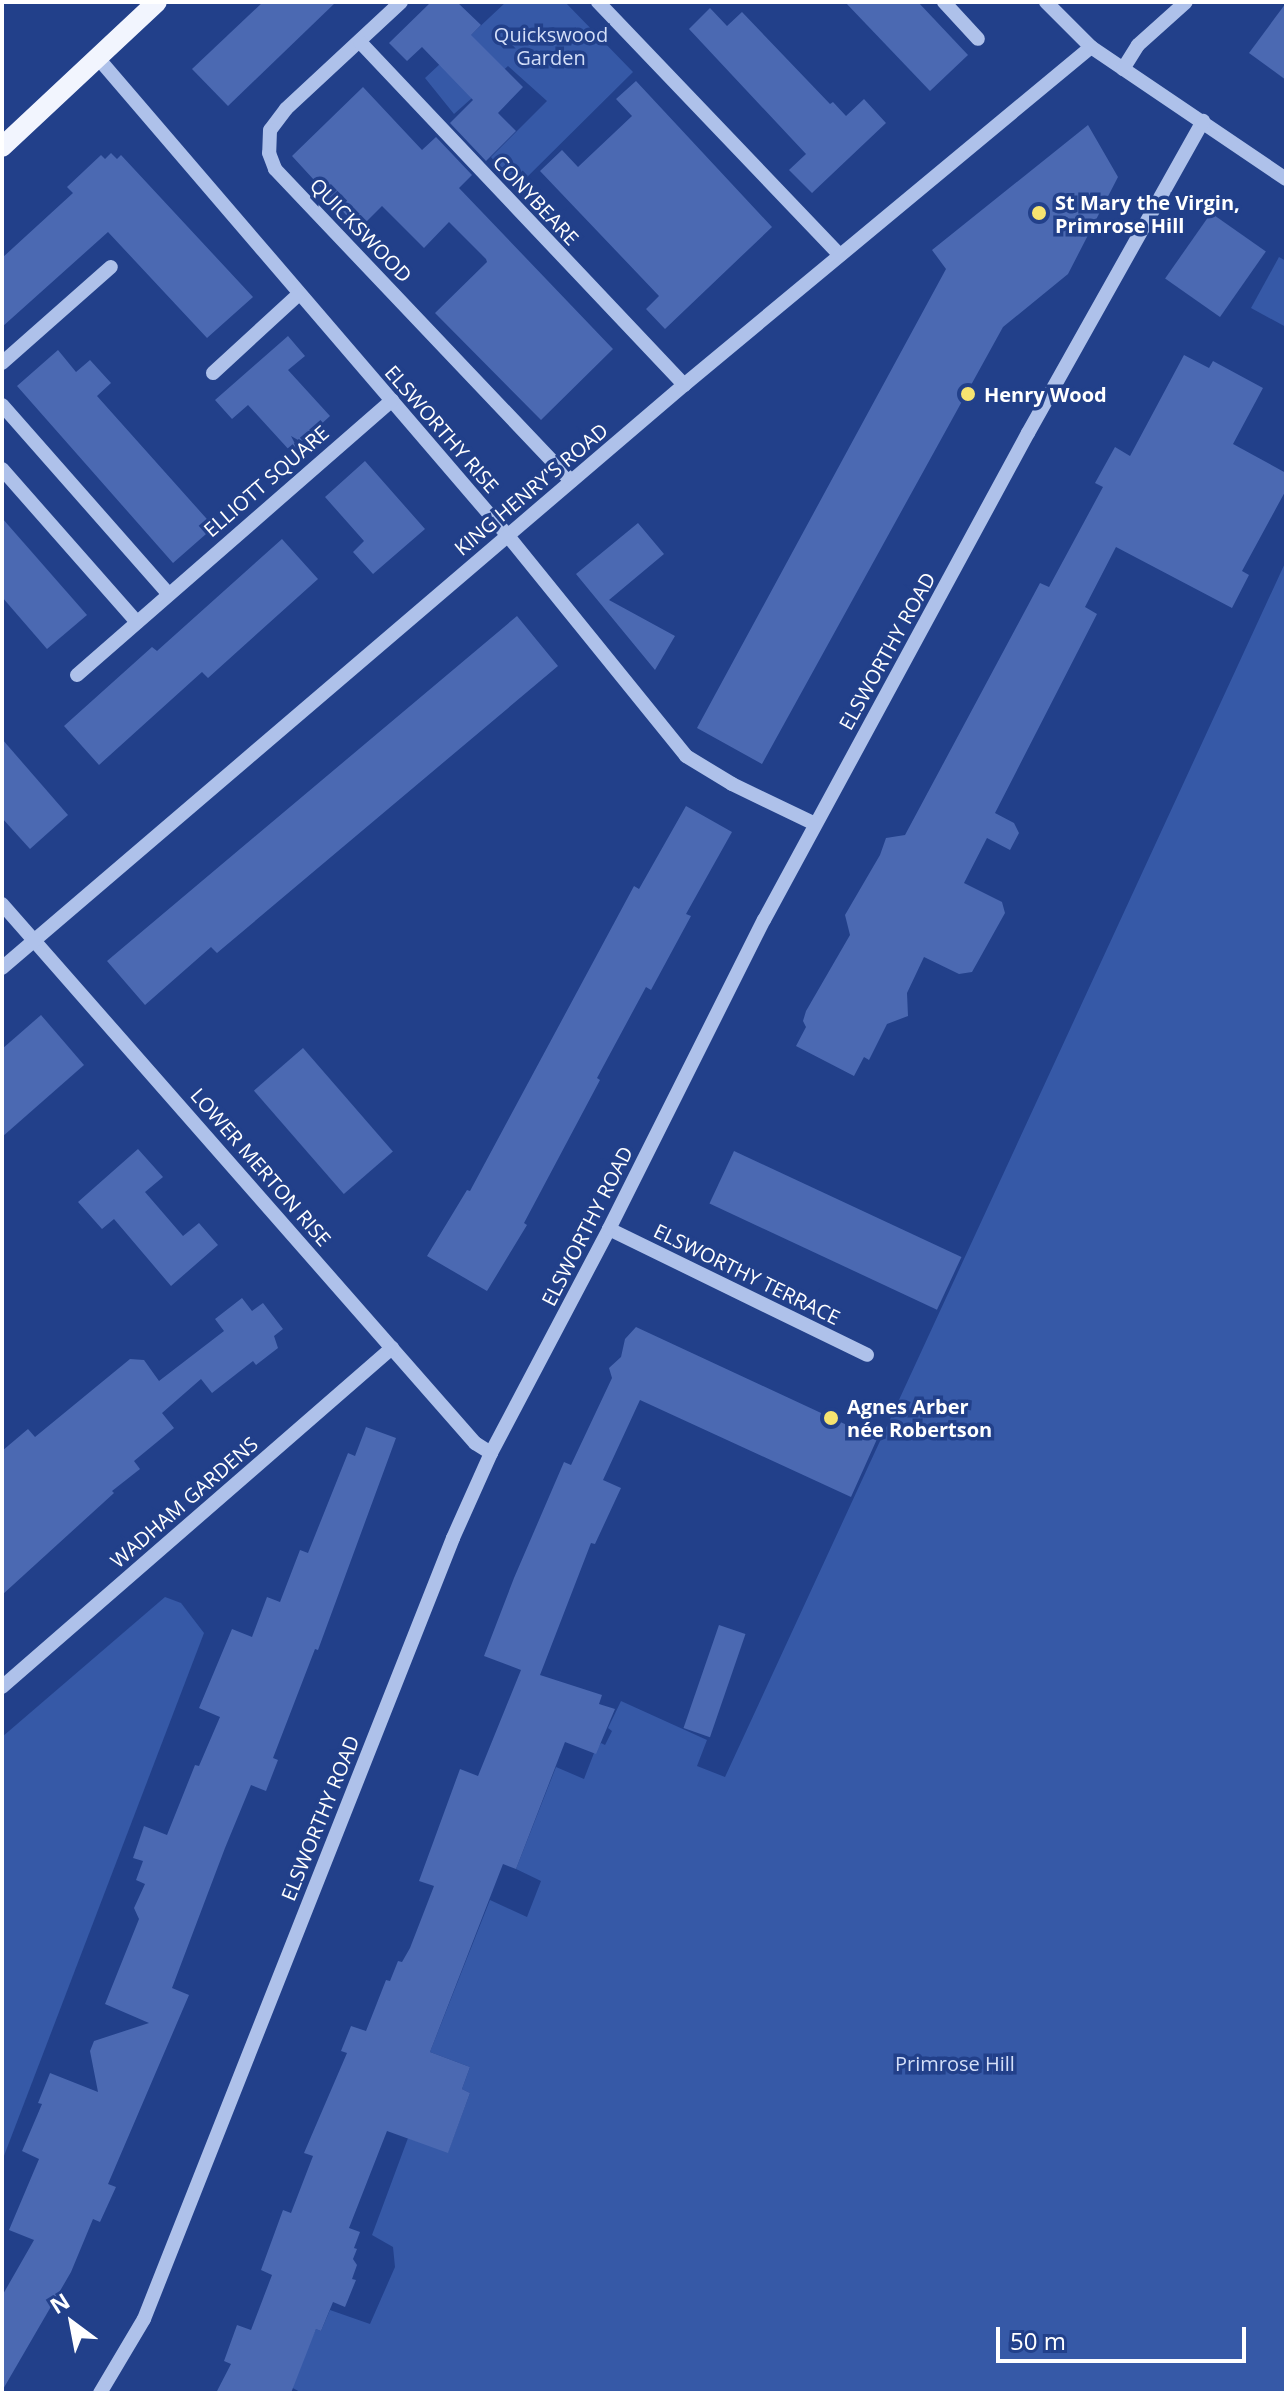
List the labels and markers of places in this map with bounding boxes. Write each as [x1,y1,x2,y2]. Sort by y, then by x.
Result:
place label: St Mary the Virgin, Primrose Hill [1055,190,1240,237]
marker: St Mary the Virgin, Primrose Hill [1030,204,1048,222]
place label: Henry Wood [984,382,1107,406]
marker: Henry Wood [959,385,977,403]
place label: Agnes Arber née Robertson [847,1394,992,1441]
marker: Agnes Arber née Robertson [822,1409,840,1427]

